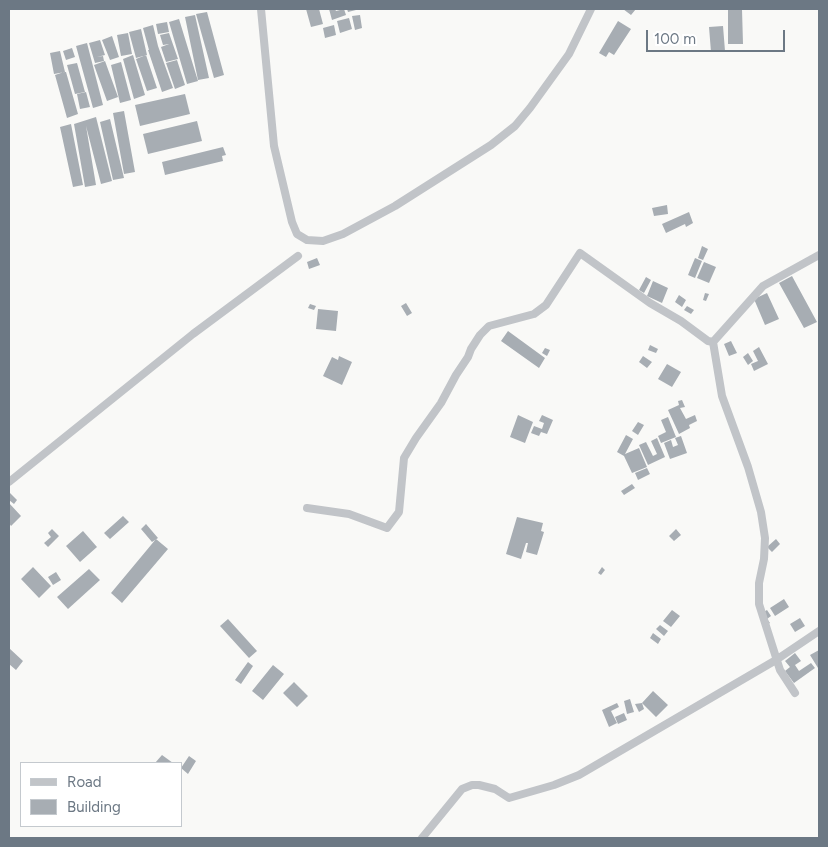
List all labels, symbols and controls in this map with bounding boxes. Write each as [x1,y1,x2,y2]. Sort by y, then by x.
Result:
scale bar [648,20,787,52]
text: 100 m [654,30,696,48]
legend [20,762,182,827]
text: Road [67,773,102,791]
text: Building [67,798,121,816]

